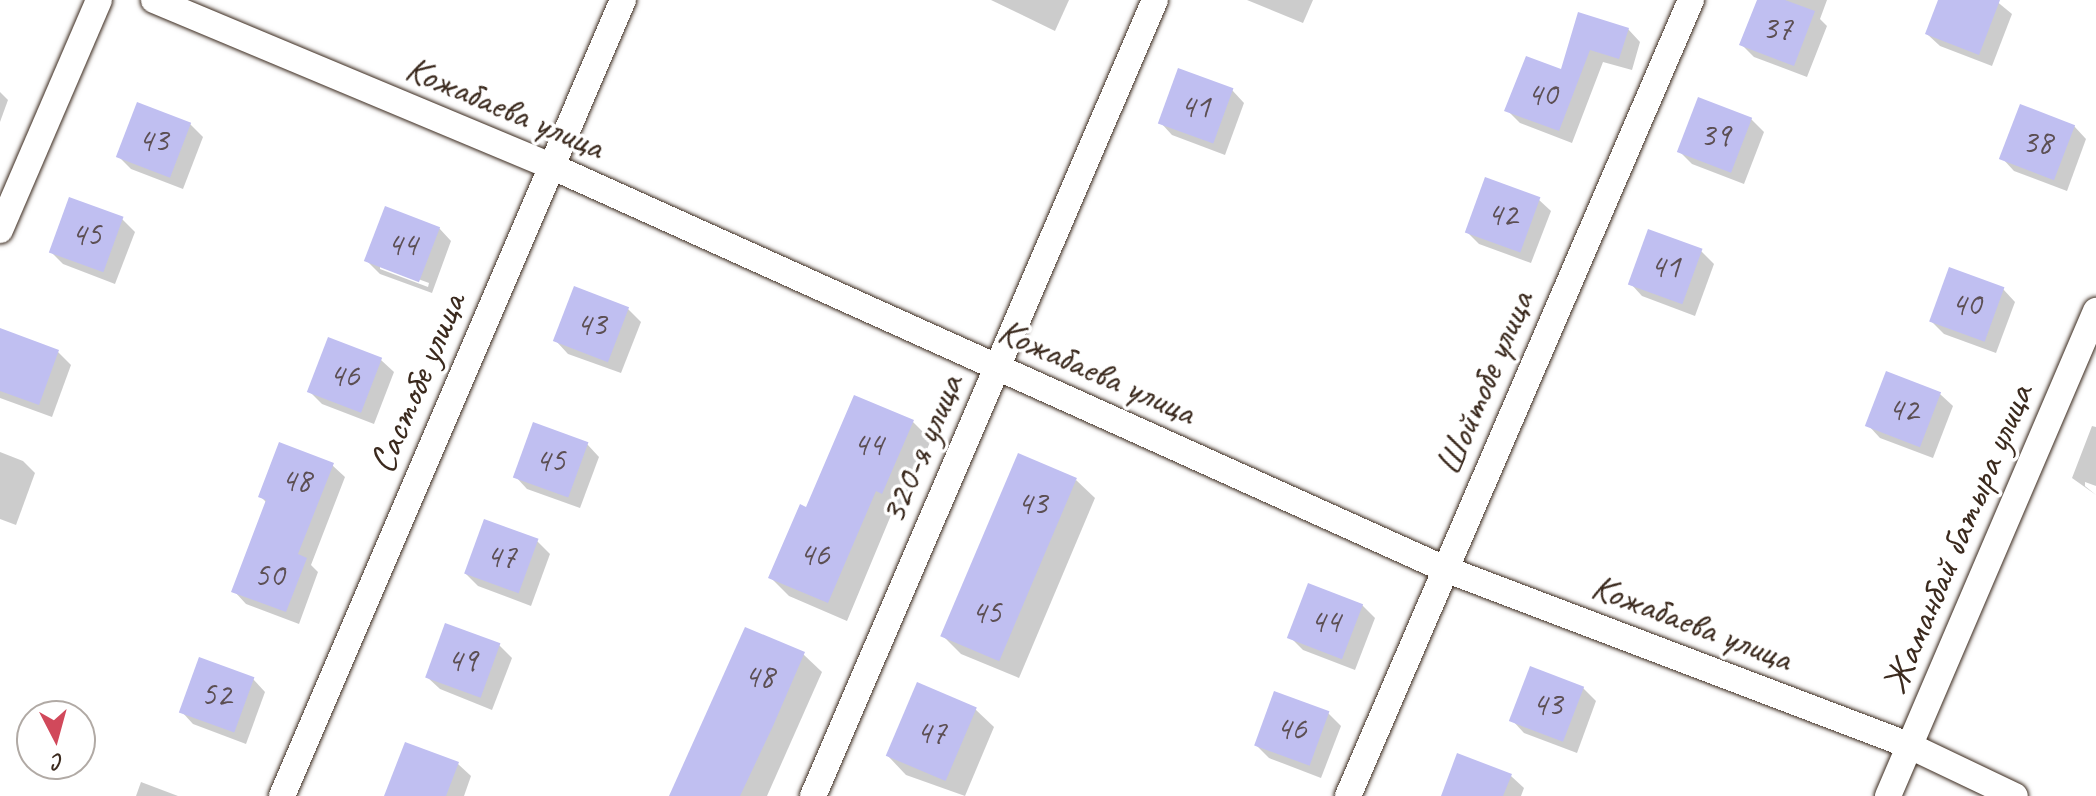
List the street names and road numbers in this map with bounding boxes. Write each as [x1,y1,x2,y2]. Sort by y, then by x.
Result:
street label: Кожабаева улица [398,44,612,170]
street label: Шойтобе улица [1424,283,1544,483]
street label: Састобе улица [359,286,475,480]
street label: Кожабаева улица [990,307,1204,435]
street label: 320-я улица [869,367,973,531]
street label: Жаманбай батыра улица [1871,376,2043,702]
street label: Кожабаева улица [1584,563,1800,681]

